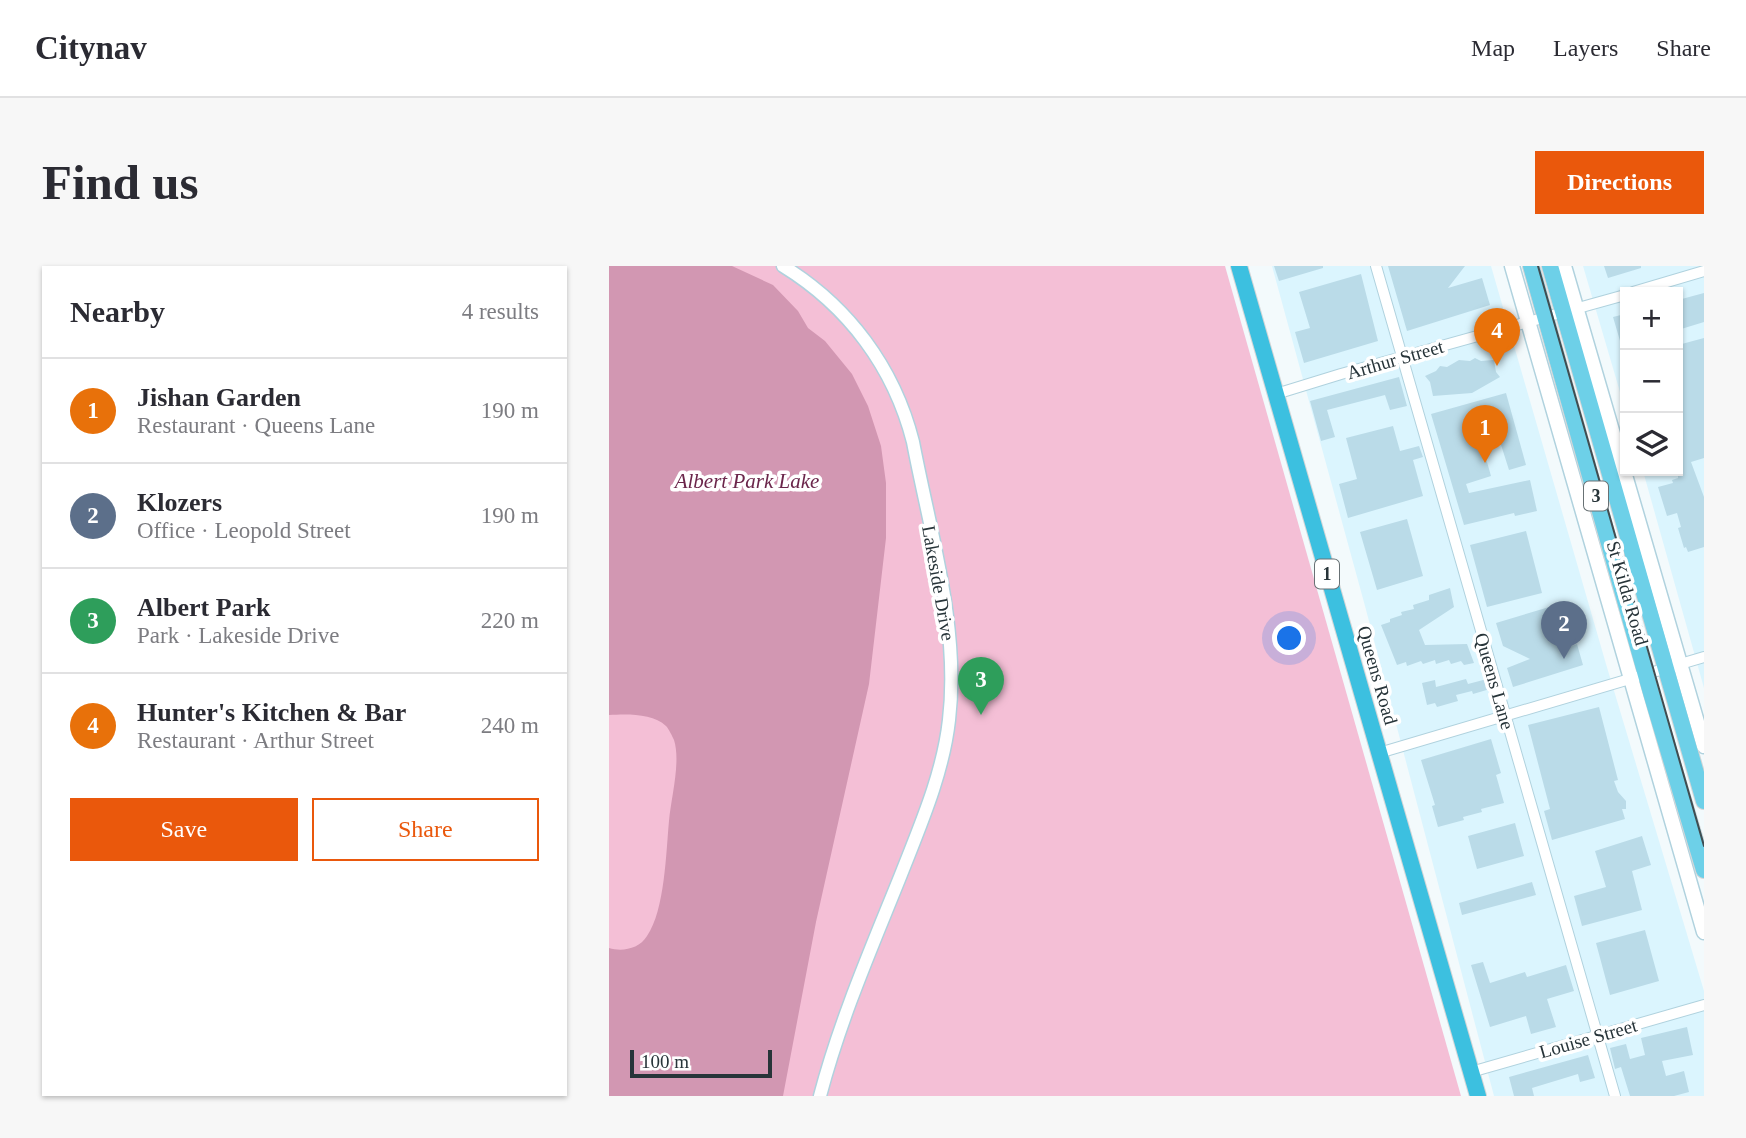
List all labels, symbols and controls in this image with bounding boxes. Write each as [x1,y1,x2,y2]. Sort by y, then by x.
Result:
text: Citynav [35,30,147,66]
text: Map [1471,35,1515,61]
text: Layers [1553,35,1618,61]
text: Share [1656,35,1711,61]
button: Directions [1535,151,1704,214]
text: Find us [42,155,199,210]
map controls [1620,287,1683,476]
button: + [1620,287,1683,350]
text: Nearby [70,295,165,328]
text: 4 results [462,299,539,324]
pin: 4 [1474,308,1520,366]
street label: Arthur Street [1344,335,1447,383]
button: − [1620,350,1683,413]
text: Jishan Garden [137,383,301,412]
text: 1 [87,398,99,423]
text: 190 m [481,398,539,423]
pin: 1 [1462,405,1508,463]
text: Restaurant · Queens Lane [137,413,375,438]
button: layers [1620,413,1683,476]
water label: Albert Park Lake [673,469,819,493]
road number: 3 [1584,481,1608,510]
text: Klozers [137,488,222,517]
text: 2 [87,503,99,528]
text: 190 m [481,503,539,528]
text: Office · Leopold Street [137,518,351,543]
street label: Lakeside Drive [918,524,959,642]
street label: St Kilda Road [1603,538,1653,648]
road number: 1 [1315,560,1339,588]
text: Albert Park [137,593,271,622]
pin: 2 [1541,601,1587,659]
text: 3 [87,608,99,633]
text: 220 m [481,608,539,633]
your location [1272,621,1306,655]
text: Park · Lakeside Drive [137,623,339,648]
street label: Queens Road [1353,623,1402,727]
street label: Queens Lane [1471,630,1518,732]
pin: 3 [958,657,1004,715]
text: Hunter's Kitchen & Bar [137,698,406,727]
text: 4 [87,713,99,738]
text: 240 m [481,713,539,738]
text: Restaurant · Arthur Street [137,728,374,753]
button: Save [70,798,298,861]
button: Share [312,798,539,861]
street label: Louise Street [1537,1014,1640,1062]
scale bar [630,1047,772,1079]
text: 100 m [641,1051,689,1072]

